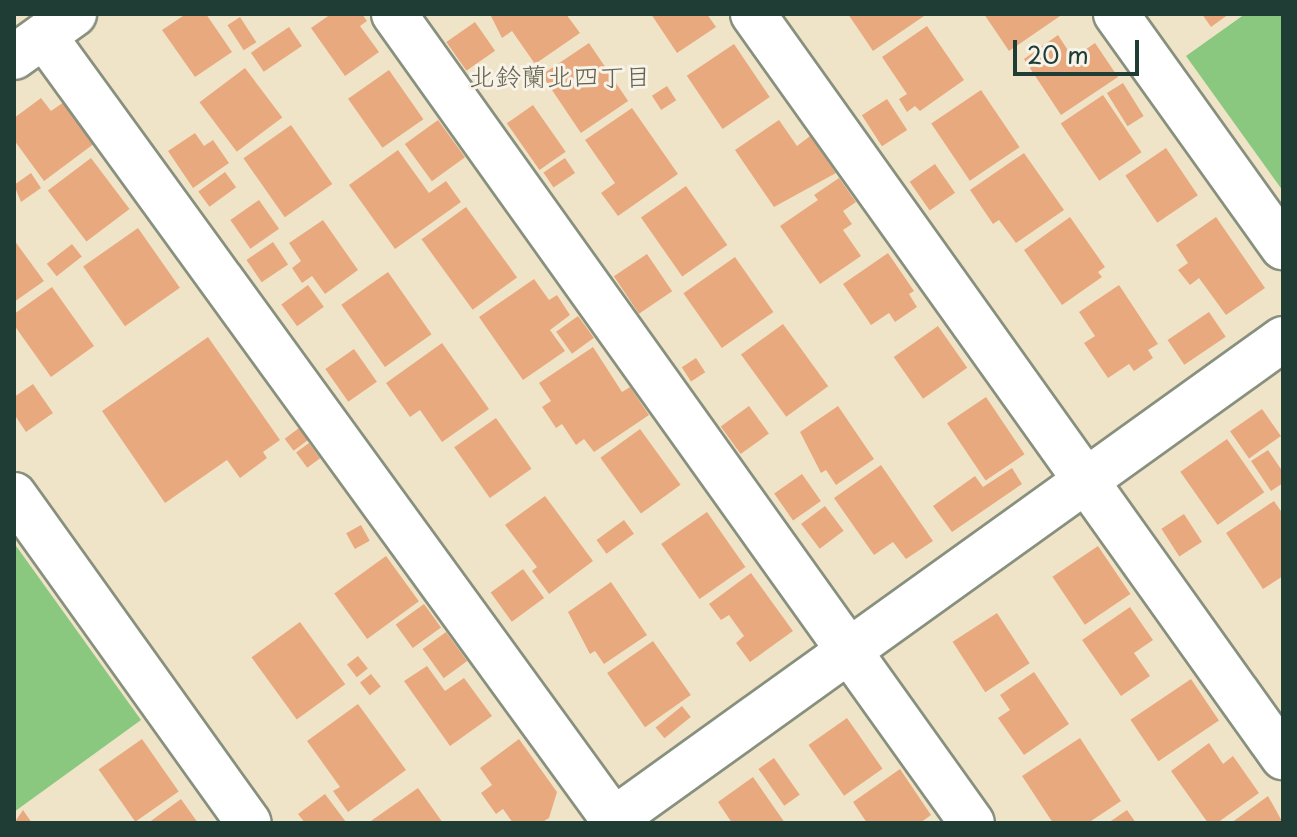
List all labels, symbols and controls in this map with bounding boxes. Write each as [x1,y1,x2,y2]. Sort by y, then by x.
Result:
scale bar [1017,24,1143,74]
text: 20 m [1027,36,1089,72]
district label: 北鈴蘭北四丁目 [469,60,651,92]

